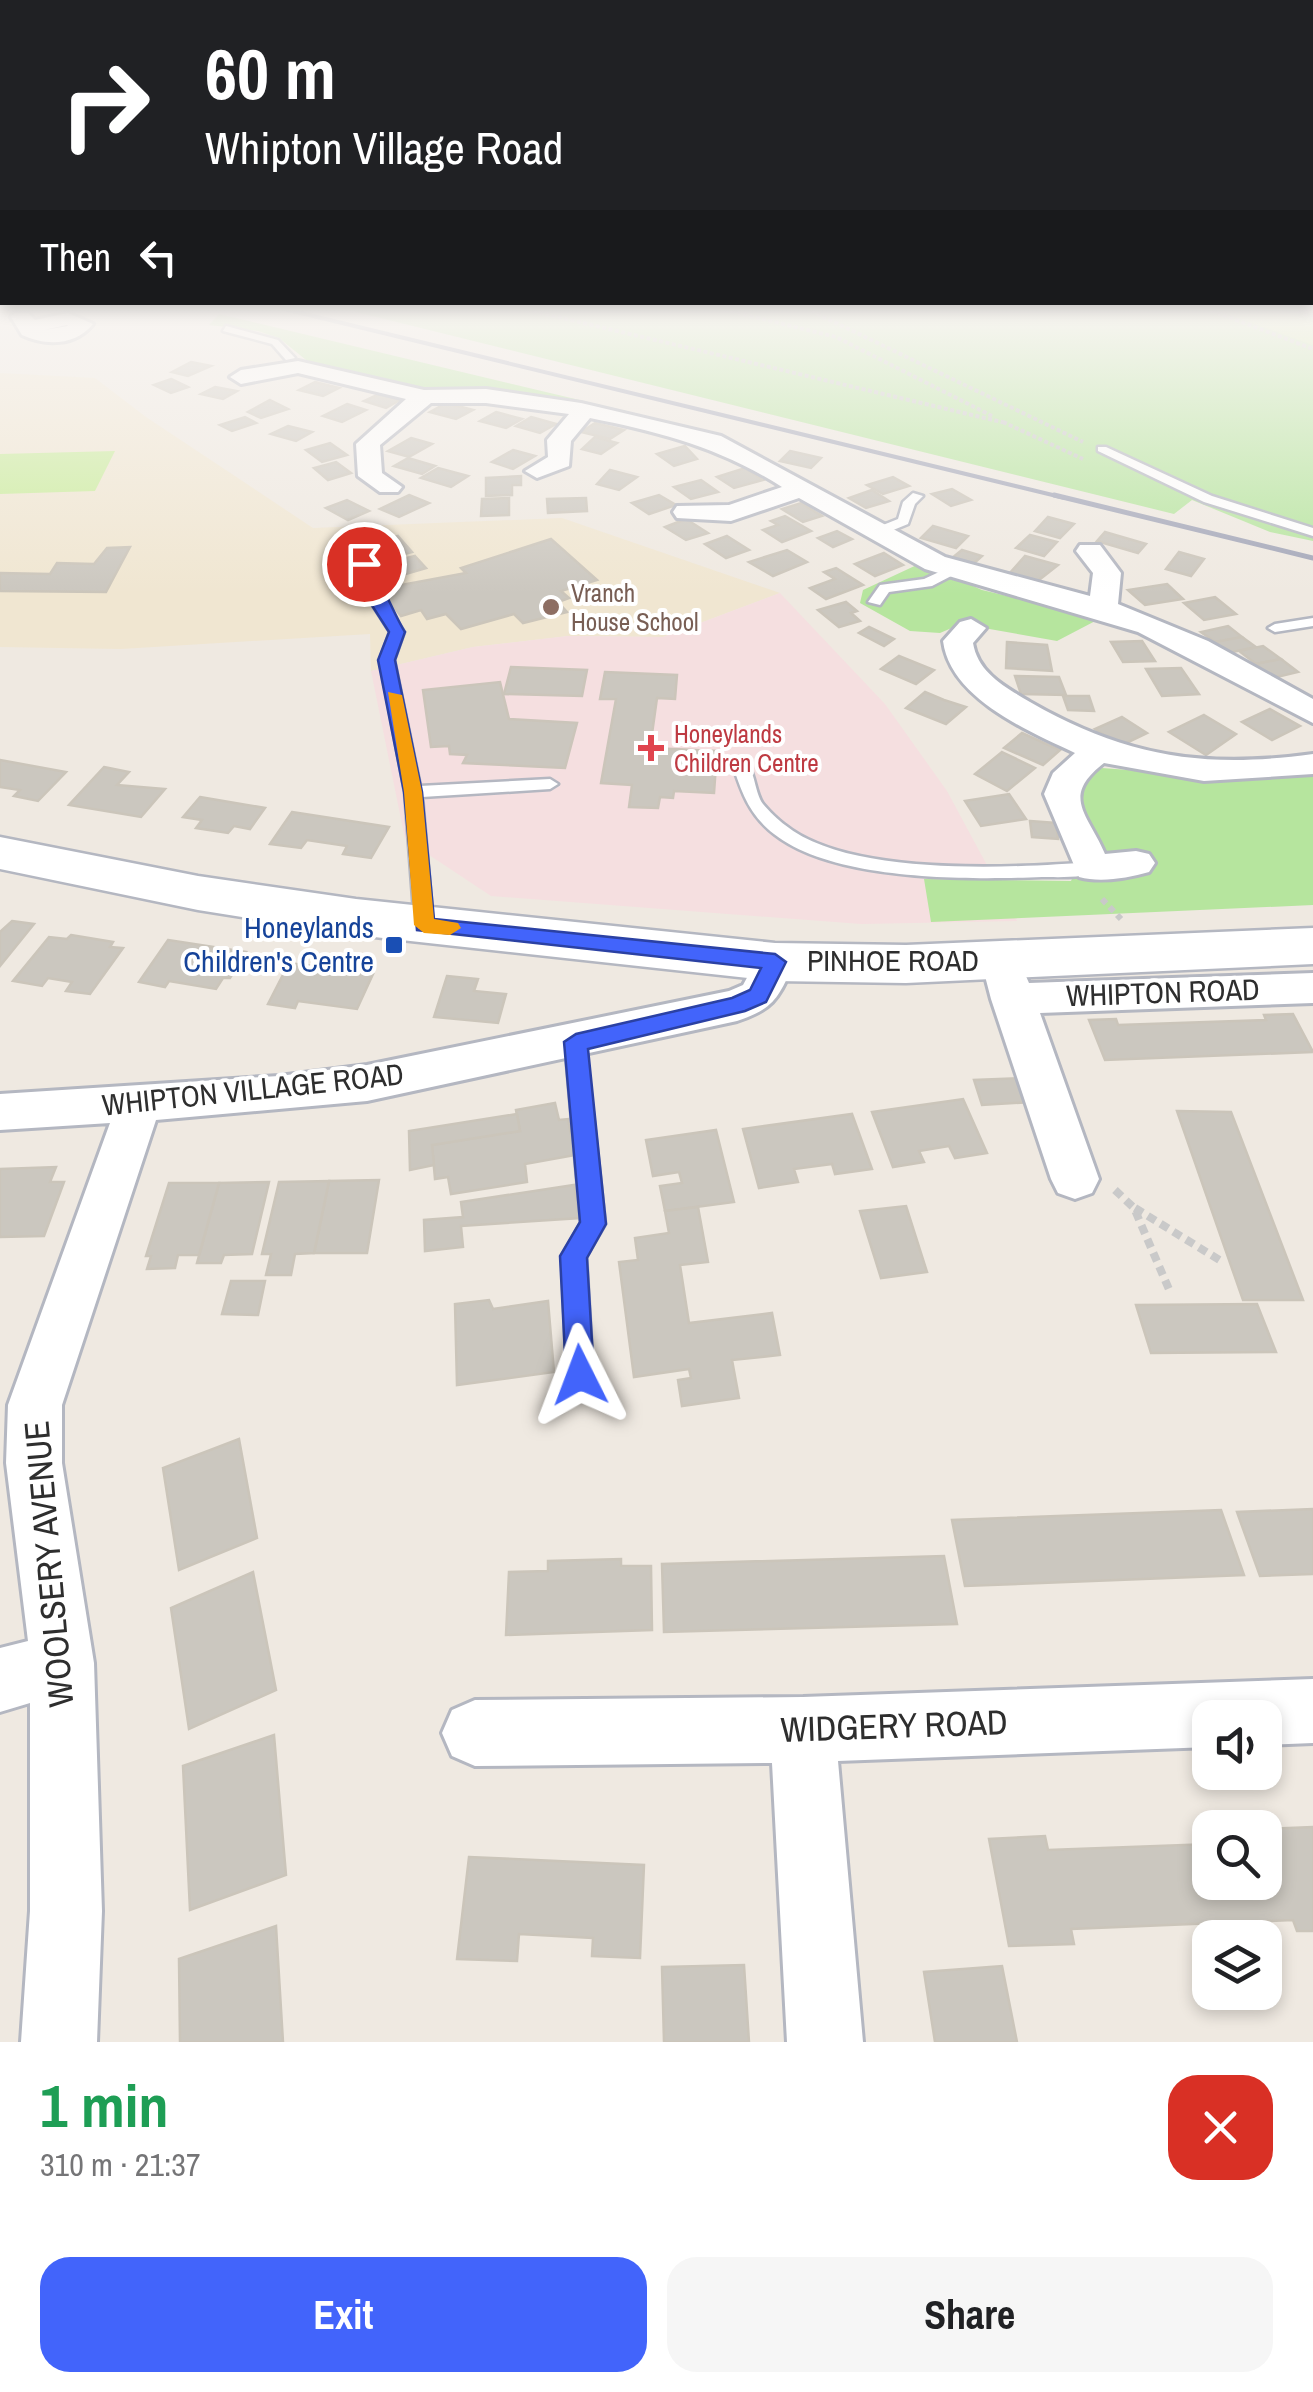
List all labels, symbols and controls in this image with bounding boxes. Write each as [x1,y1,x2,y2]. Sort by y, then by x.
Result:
text: 60 m [205,27,336,121]
icon: right [40,40,170,170]
text: Whipton Village Road [205,117,563,178]
icon: left [131,230,186,285]
text: Then [40,232,111,283]
pin [322,522,407,607]
icon: arrive [337,537,392,592]
place label: Vranch House School [571,576,699,639]
marker: Vranch House School [540,596,562,618]
place label: Honeylands Children Centre [674,717,819,780]
marker: Honeylands Children Centre [638,735,664,761]
place label: Honeylands Children's Centre [183,907,374,981]
marker: Honeylands Children's Centre [383,934,405,956]
street label: PINHOE ROAD [807,940,979,980]
street label: WHIPTON ROAD [1065,969,1260,1015]
street label: WHIPTON VILLAGE ROAD [100,1053,406,1125]
position arrow [528,1323,632,1427]
street label: WOOLSERY AVENUE [13,1419,84,1709]
street label: WIDGERY ROAD [780,1698,1008,1753]
map controls [1192,1700,1282,2010]
button: sound [1192,1700,1282,1790]
button: search [1192,1810,1282,1900]
button: layers [1192,1920,1282,2010]
text: 1 min [40,2065,169,2146]
button: close [1168,2075,1273,2180]
text: 310 m · 21:37 [40,2143,200,2186]
button: Exit [40,2257,647,2372]
button: Share [667,2257,1273,2372]

